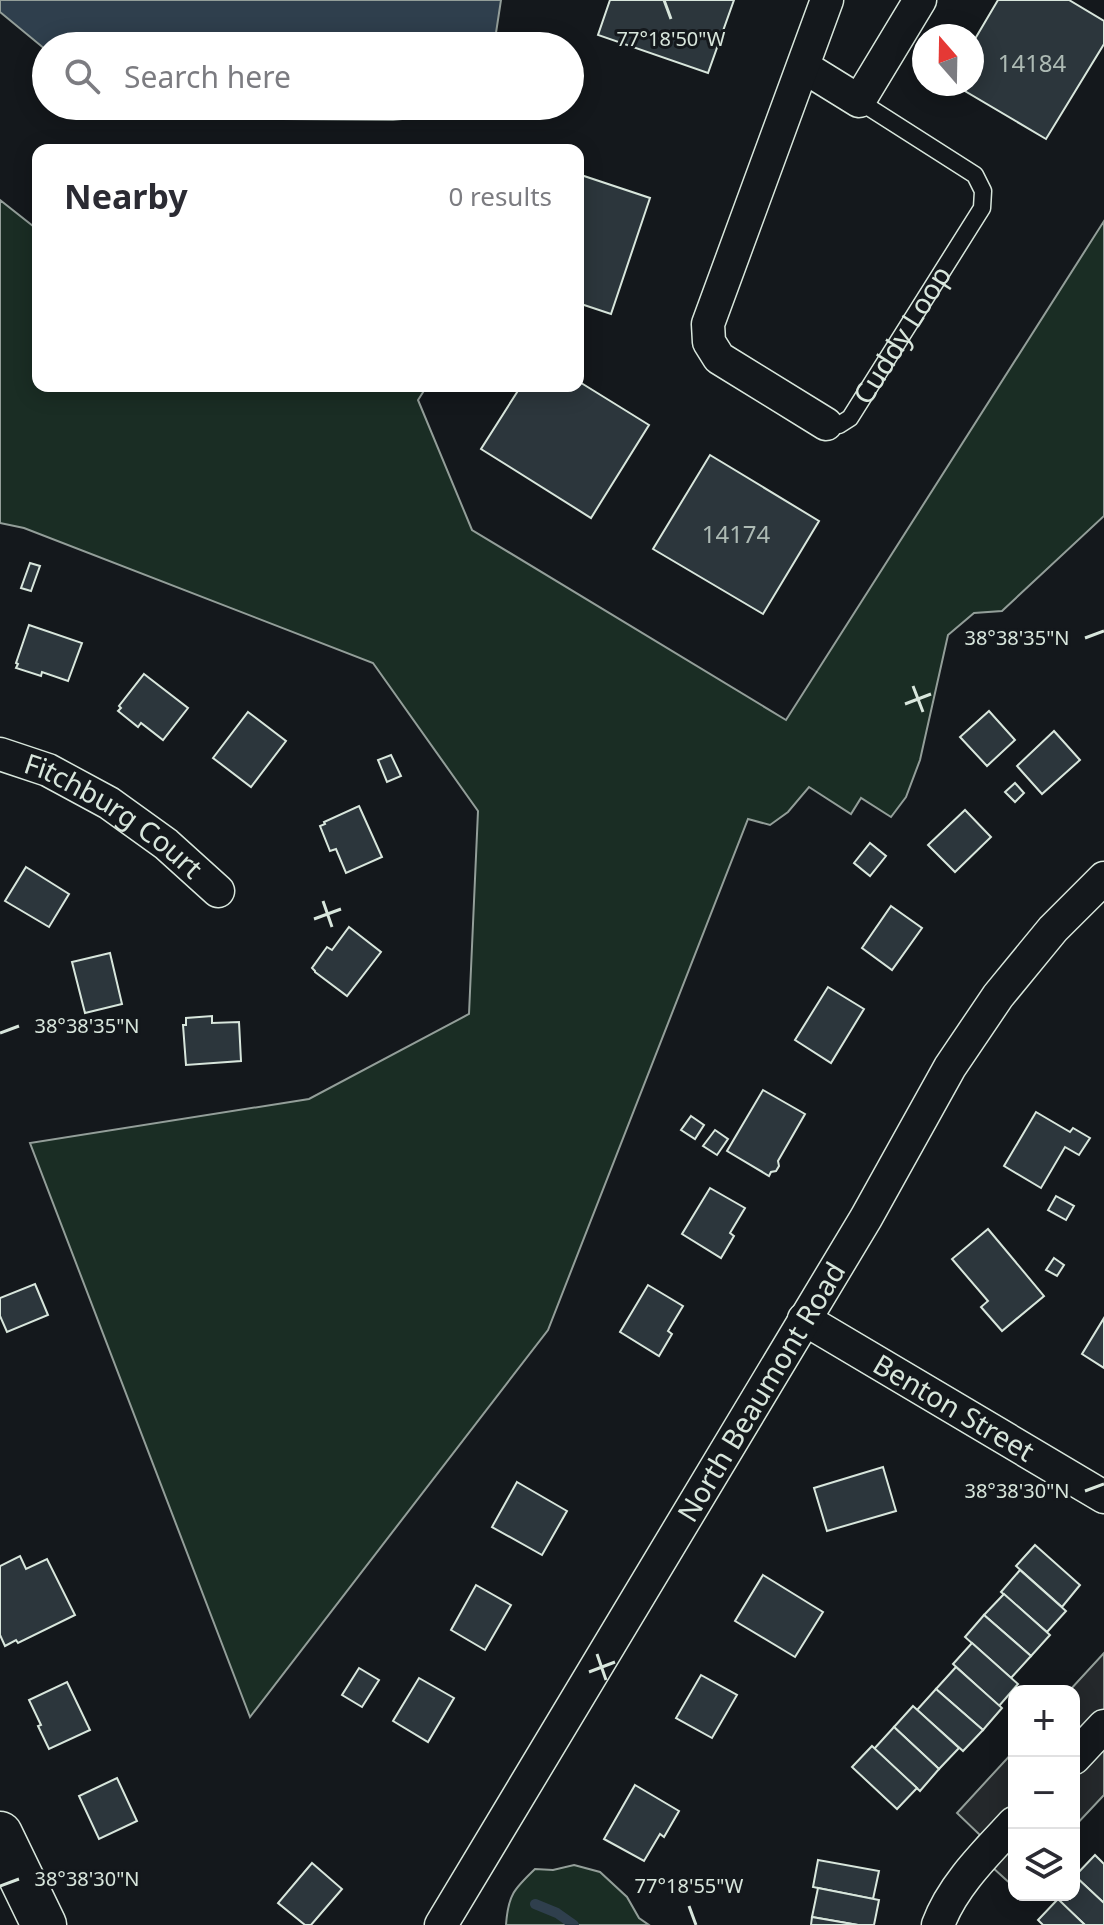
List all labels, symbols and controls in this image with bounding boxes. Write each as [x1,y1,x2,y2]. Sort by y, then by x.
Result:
north arrow [912,24,984,96]
text: 77°18'50"W [617,25,726,52]
search box [32,32,584,120]
house number: 14184 [998,46,1067,79]
icon: search [60,54,104,98]
text: Search here [124,56,291,97]
text: Nearby [64,173,188,219]
text: 0 results [448,178,552,214]
street label: Cuddy Loop [843,258,959,411]
house number: 14174 [702,517,771,550]
text: 38°38'35"N [964,624,1070,651]
street label: Fitchburg Court [20,743,211,886]
text: 38°38'35"N [34,1012,140,1039]
street label: North Beaumont Road [668,1254,853,1528]
street label: Benton Street [867,1344,1042,1469]
text: 38°38'30"N [964,1477,1070,1504]
map controls [1008,1685,1080,1901]
button: + [1008,1685,1080,1757]
button: − [1008,1757,1080,1829]
button: layers [1008,1829,1080,1901]
text: 38°38'30"N [34,1865,140,1892]
text: 77°18'55"W [635,1872,744,1899]

